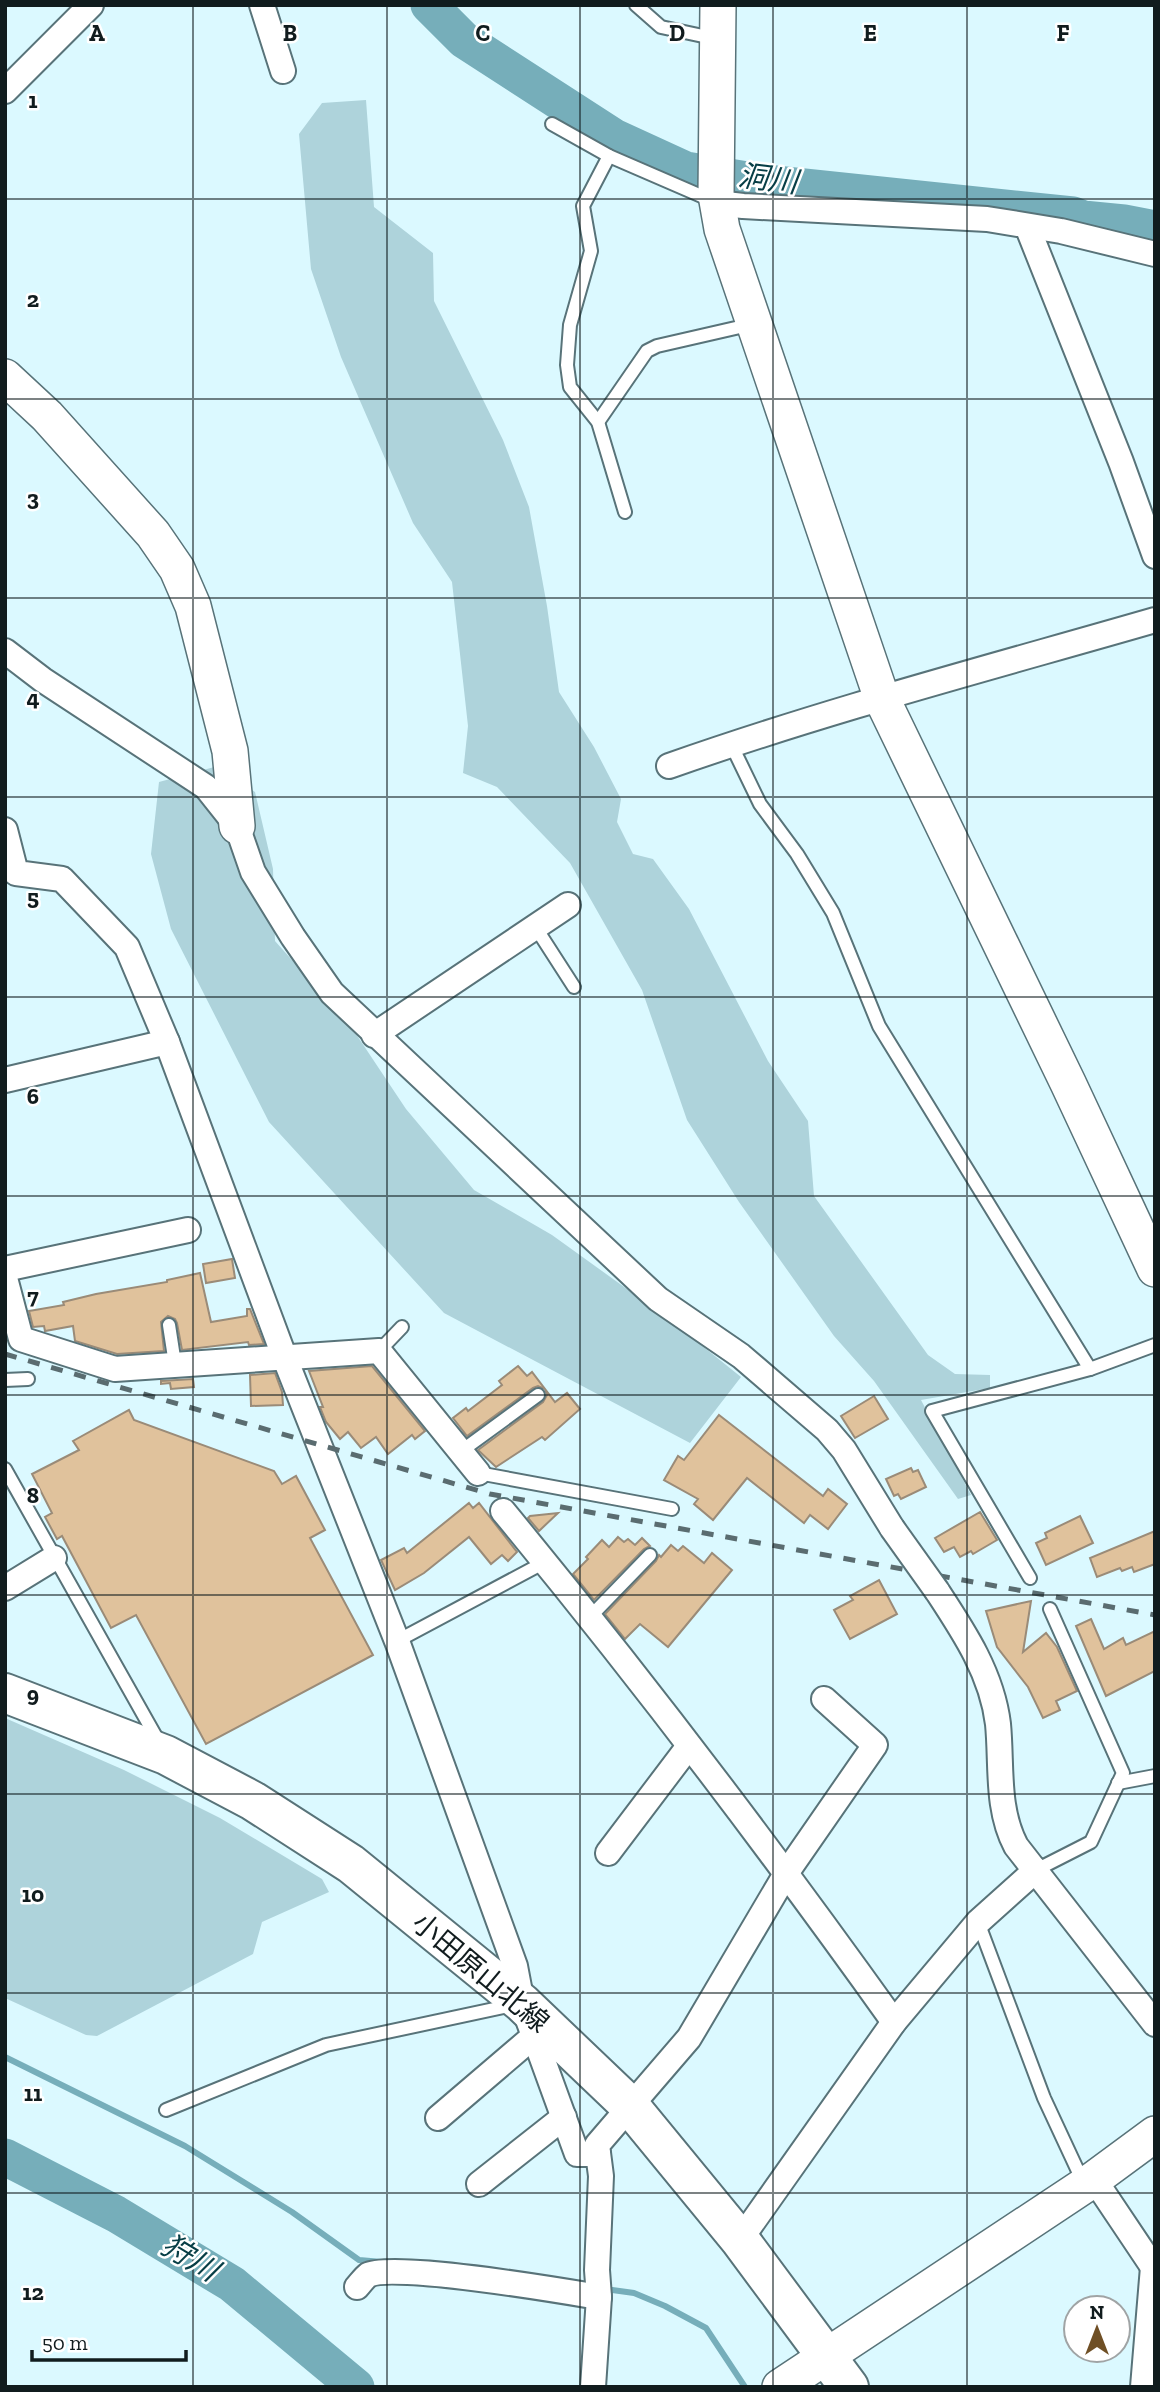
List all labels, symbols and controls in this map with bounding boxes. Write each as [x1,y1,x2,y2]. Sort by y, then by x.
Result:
text: A [89,19,105,47]
text: B [283,19,297,47]
text: C [476,19,490,47]
text: D [669,19,685,47]
text: E [863,19,877,47]
text: F [1056,19,1070,47]
text: 1 [28,86,38,114]
water label: 洞川 [736,157,803,201]
text: 2 [27,285,39,313]
text: 3 [27,484,39,512]
text: 4 [26,684,40,712]
text: 5 [27,883,39,911]
text: 6 [27,1082,39,1110]
text: 7 [27,1282,39,1310]
text: 8 [27,1481,39,1509]
text: 9 [27,1680,39,1708]
text: 10 [22,1880,44,1908]
street label: 小田原山北線 [406,1906,556,2039]
text: 11 [24,2079,42,2107]
water label: 狩川 [155,2227,228,2290]
text: 12 [22,2278,44,2306]
north arrow [1062,2294,1132,2364]
text: N [1090,2301,1104,2324]
scale bar [32,2318,186,2362]
text: 50 m [42,2330,88,2355]

